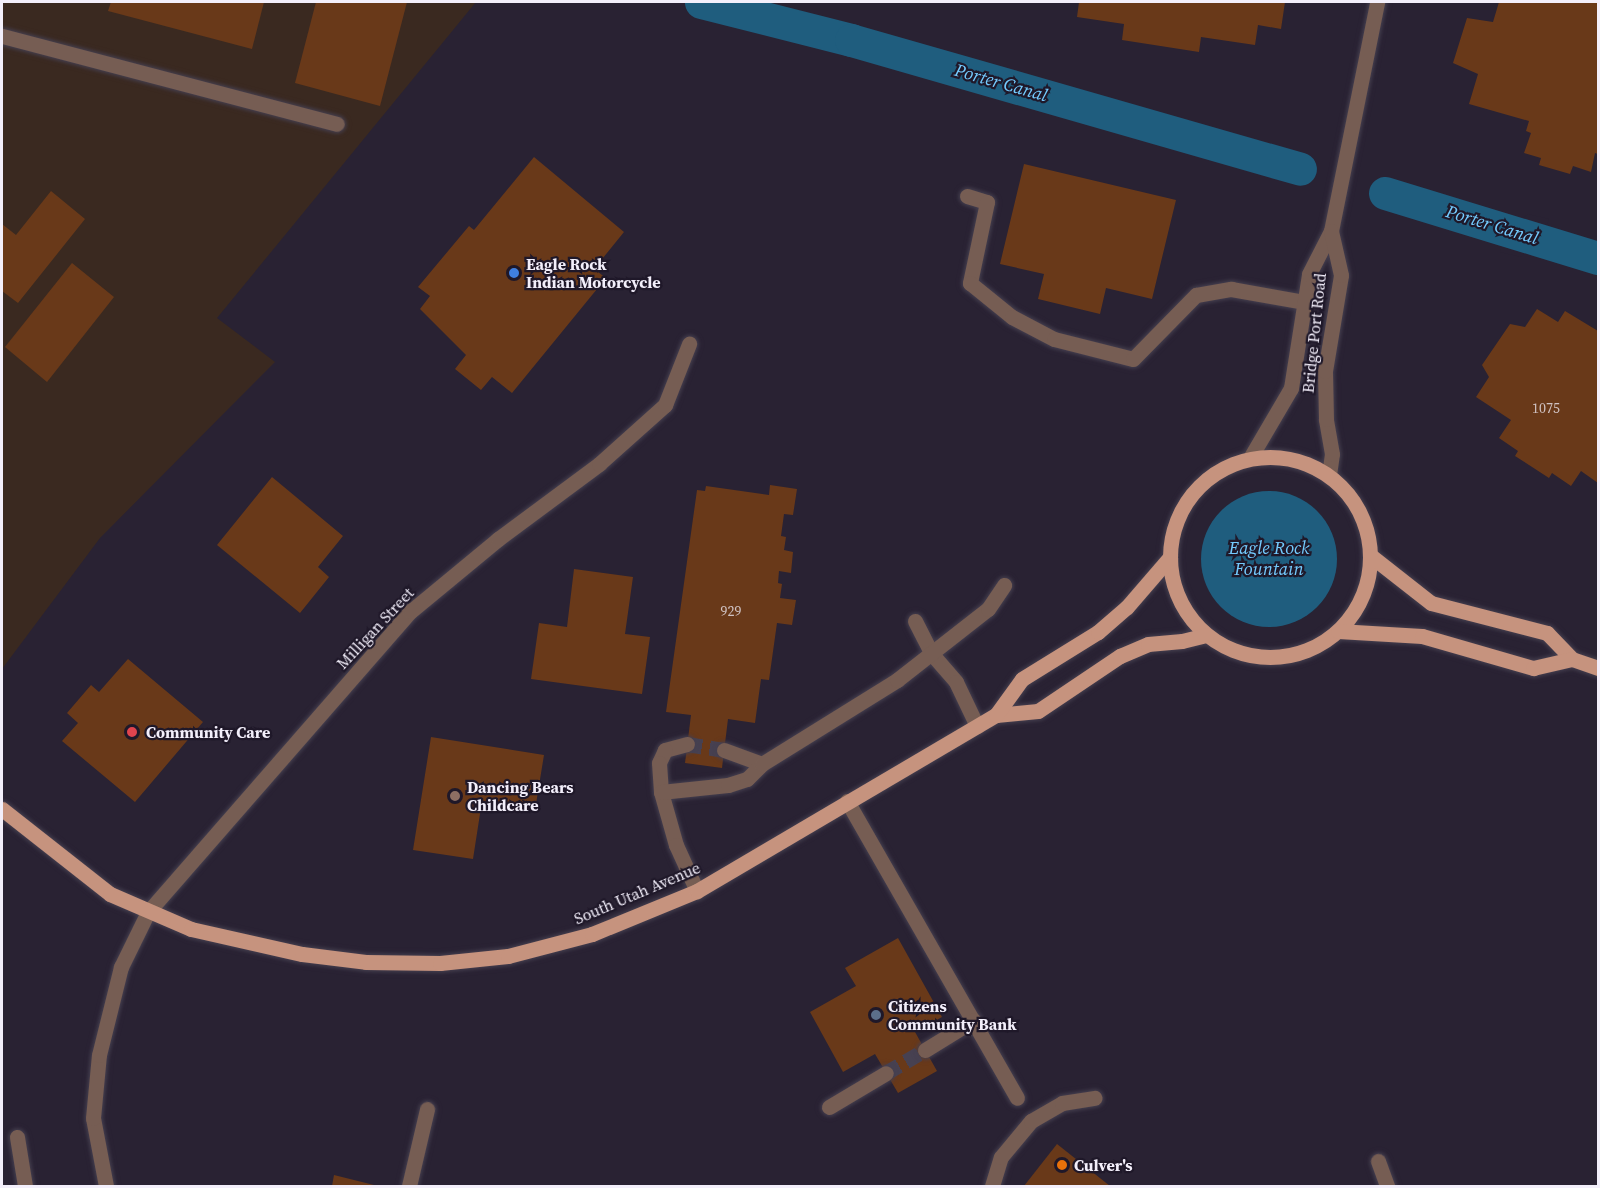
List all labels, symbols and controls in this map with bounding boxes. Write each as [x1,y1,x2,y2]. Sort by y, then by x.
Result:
water label: Porter Canal [952,59,1050,107]
water label: Porter Canal [1443,201,1541,249]
place label: Eagle Rock Indian Motorcycle [526,254,661,292]
marker: Eagle Rock Indian Motorcycle [507,266,521,280]
street label: Bridge Port Road [1298,272,1330,394]
house number: 1075 [1532,400,1560,416]
water label: Eagle Rock Fountain [1229,538,1309,580]
street label: Milligan Street [332,583,418,673]
house number: 929 [721,603,741,619]
place label: Community Care [146,722,270,742]
marker: Community Care [123,723,141,741]
place label: Dancing Bears Childcare [467,777,573,815]
marker: Dancing Bears Childcare [448,789,462,803]
street label: South Utah Avenue [571,858,703,928]
place label: Citizens Community Bank [888,996,1017,1034]
marker: Citizens Community Bank [869,1008,883,1022]
place label: Culver's [1074,1155,1133,1175]
marker: Culver's [1055,1158,1069,1172]

